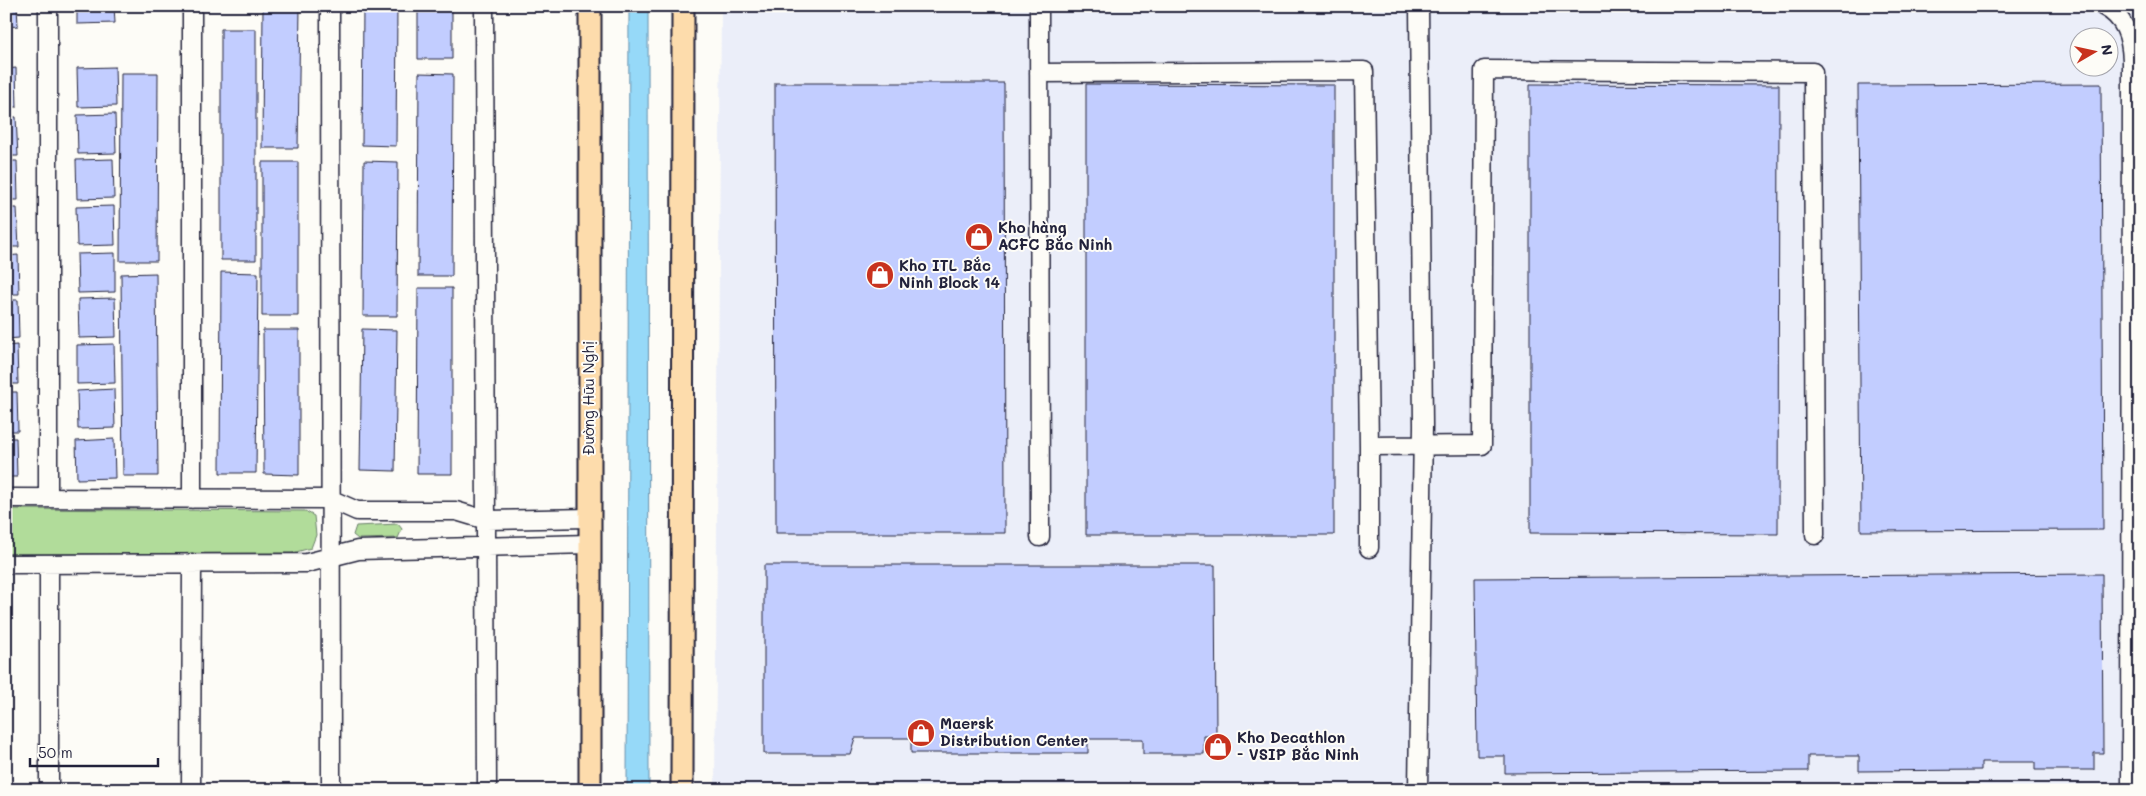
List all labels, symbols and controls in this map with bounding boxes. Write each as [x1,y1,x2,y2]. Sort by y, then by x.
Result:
north arrow [2068,28,2118,78]
text: N [2097,43,2118,57]
place label: Kho hàng ACFC Bắc Ninh [998,217,1113,254]
shop icon: Kho hàng ACFC Bắc Ninh [964,222,994,252]
place label: Kho ITL Bắc Ninh Block 14 [899,255,1001,292]
shop icon: Kho ITL Bắc Ninh Block 14 [865,260,895,290]
street label: Đường Hữu Nghị [578,341,598,455]
place label: Maersk Distribution Center [940,713,1088,750]
shop icon: Maersk Distribution Center [906,718,936,748]
place label: Kho Decathlon - VSIP Bắc Ninh [1237,727,1359,764]
shop icon: Kho Decathlon - VSIP Bắc Ninh [1203,732,1233,762]
scale bar [30,736,158,768]
text: 50 m [38,742,73,762]

